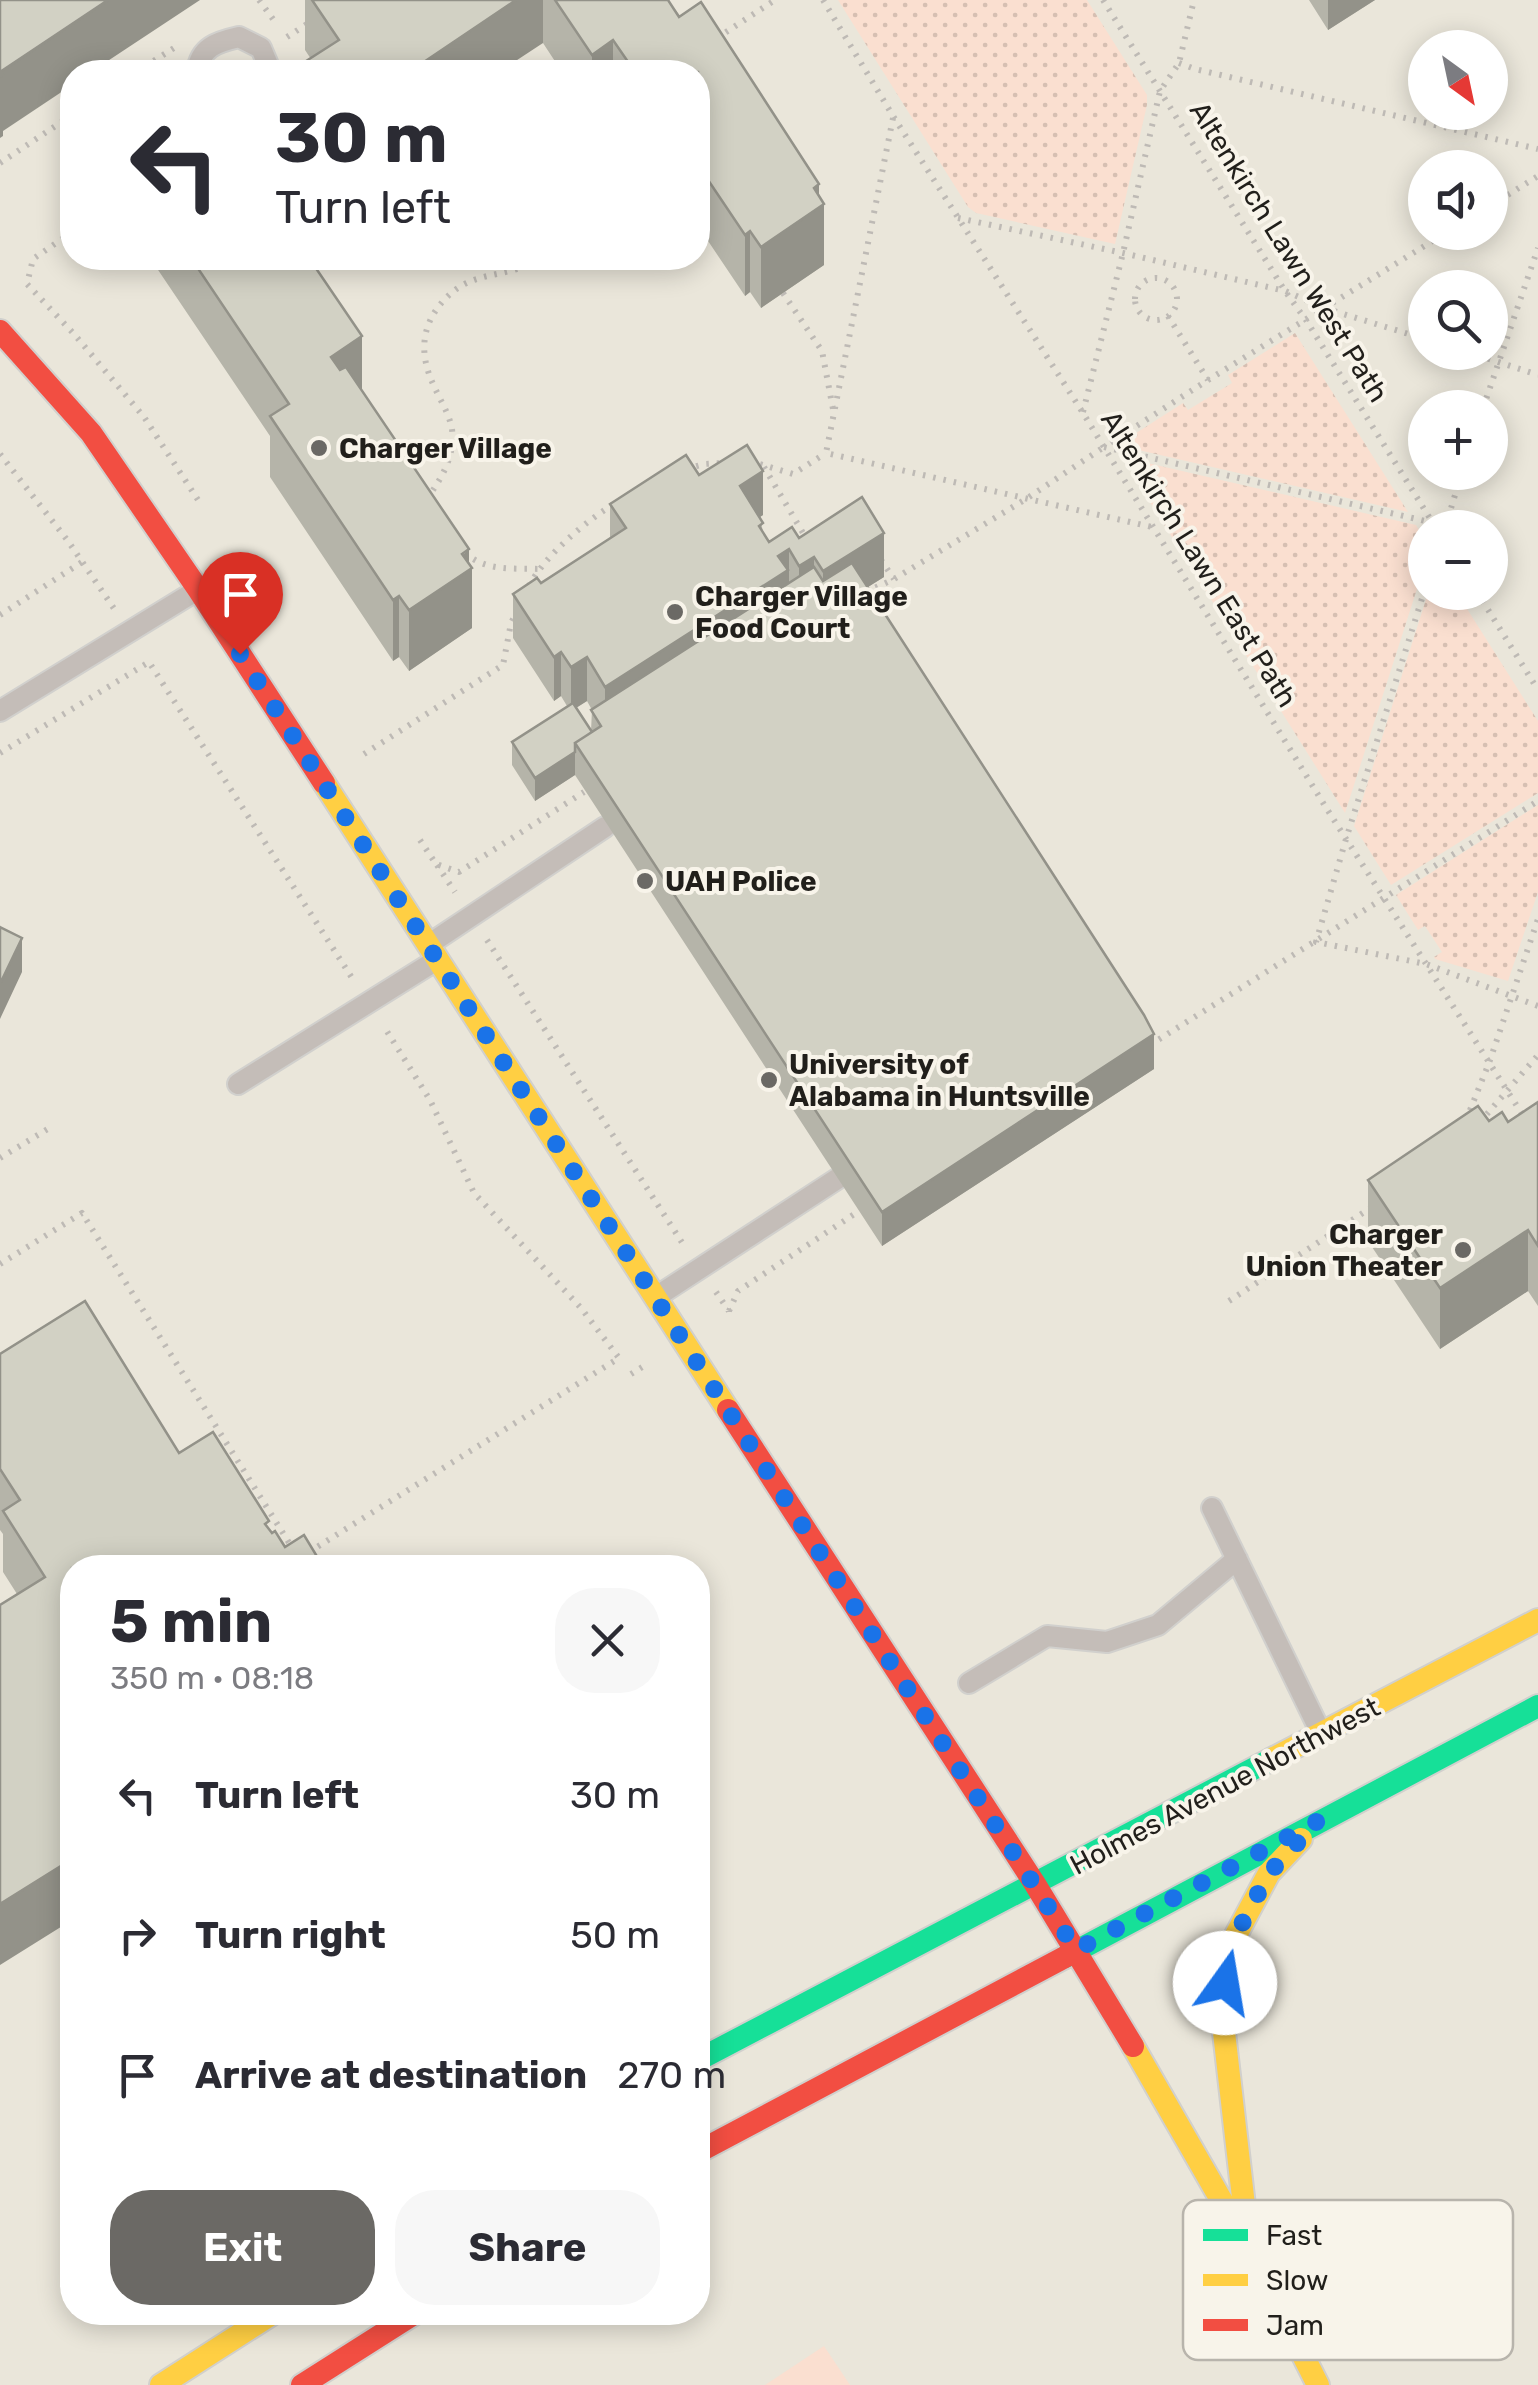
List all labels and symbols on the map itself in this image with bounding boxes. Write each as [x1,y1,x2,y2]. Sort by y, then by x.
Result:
north arrow [1408,30,1508,130]
street label: Altenkirch Lawn West Path [1183,96,1395,408]
street label: Altenkirch Lawn East Path [1094,405,1304,713]
place label: Charger Village [339,432,552,465]
marker: Charger Village [308,437,330,459]
pin [198,552,283,655]
place label: Charger Village Food Court [695,580,908,645]
marker: Charger Village Food Court [664,601,686,623]
place label: UAH Police [665,865,817,898]
marker: UAH Police [634,870,656,892]
place label: University of Alabama in Huntsville [789,1048,1090,1113]
marker: University of Alabama in Huntsville [758,1069,780,1091]
place label: Charger Union Theater [1245,1218,1443,1283]
marker: Charger Union Theater [1452,1239,1474,1261]
street label: Holmes Avenue Northwest [1065,1690,1385,1882]
position arrow [1173,1931,1277,2035]
legend [1183,2200,1513,2360]
text: Fast [1266,2219,1322,2252]
text: Slow [1266,2264,1328,2297]
text: Jam [1266,2309,1324,2342]

